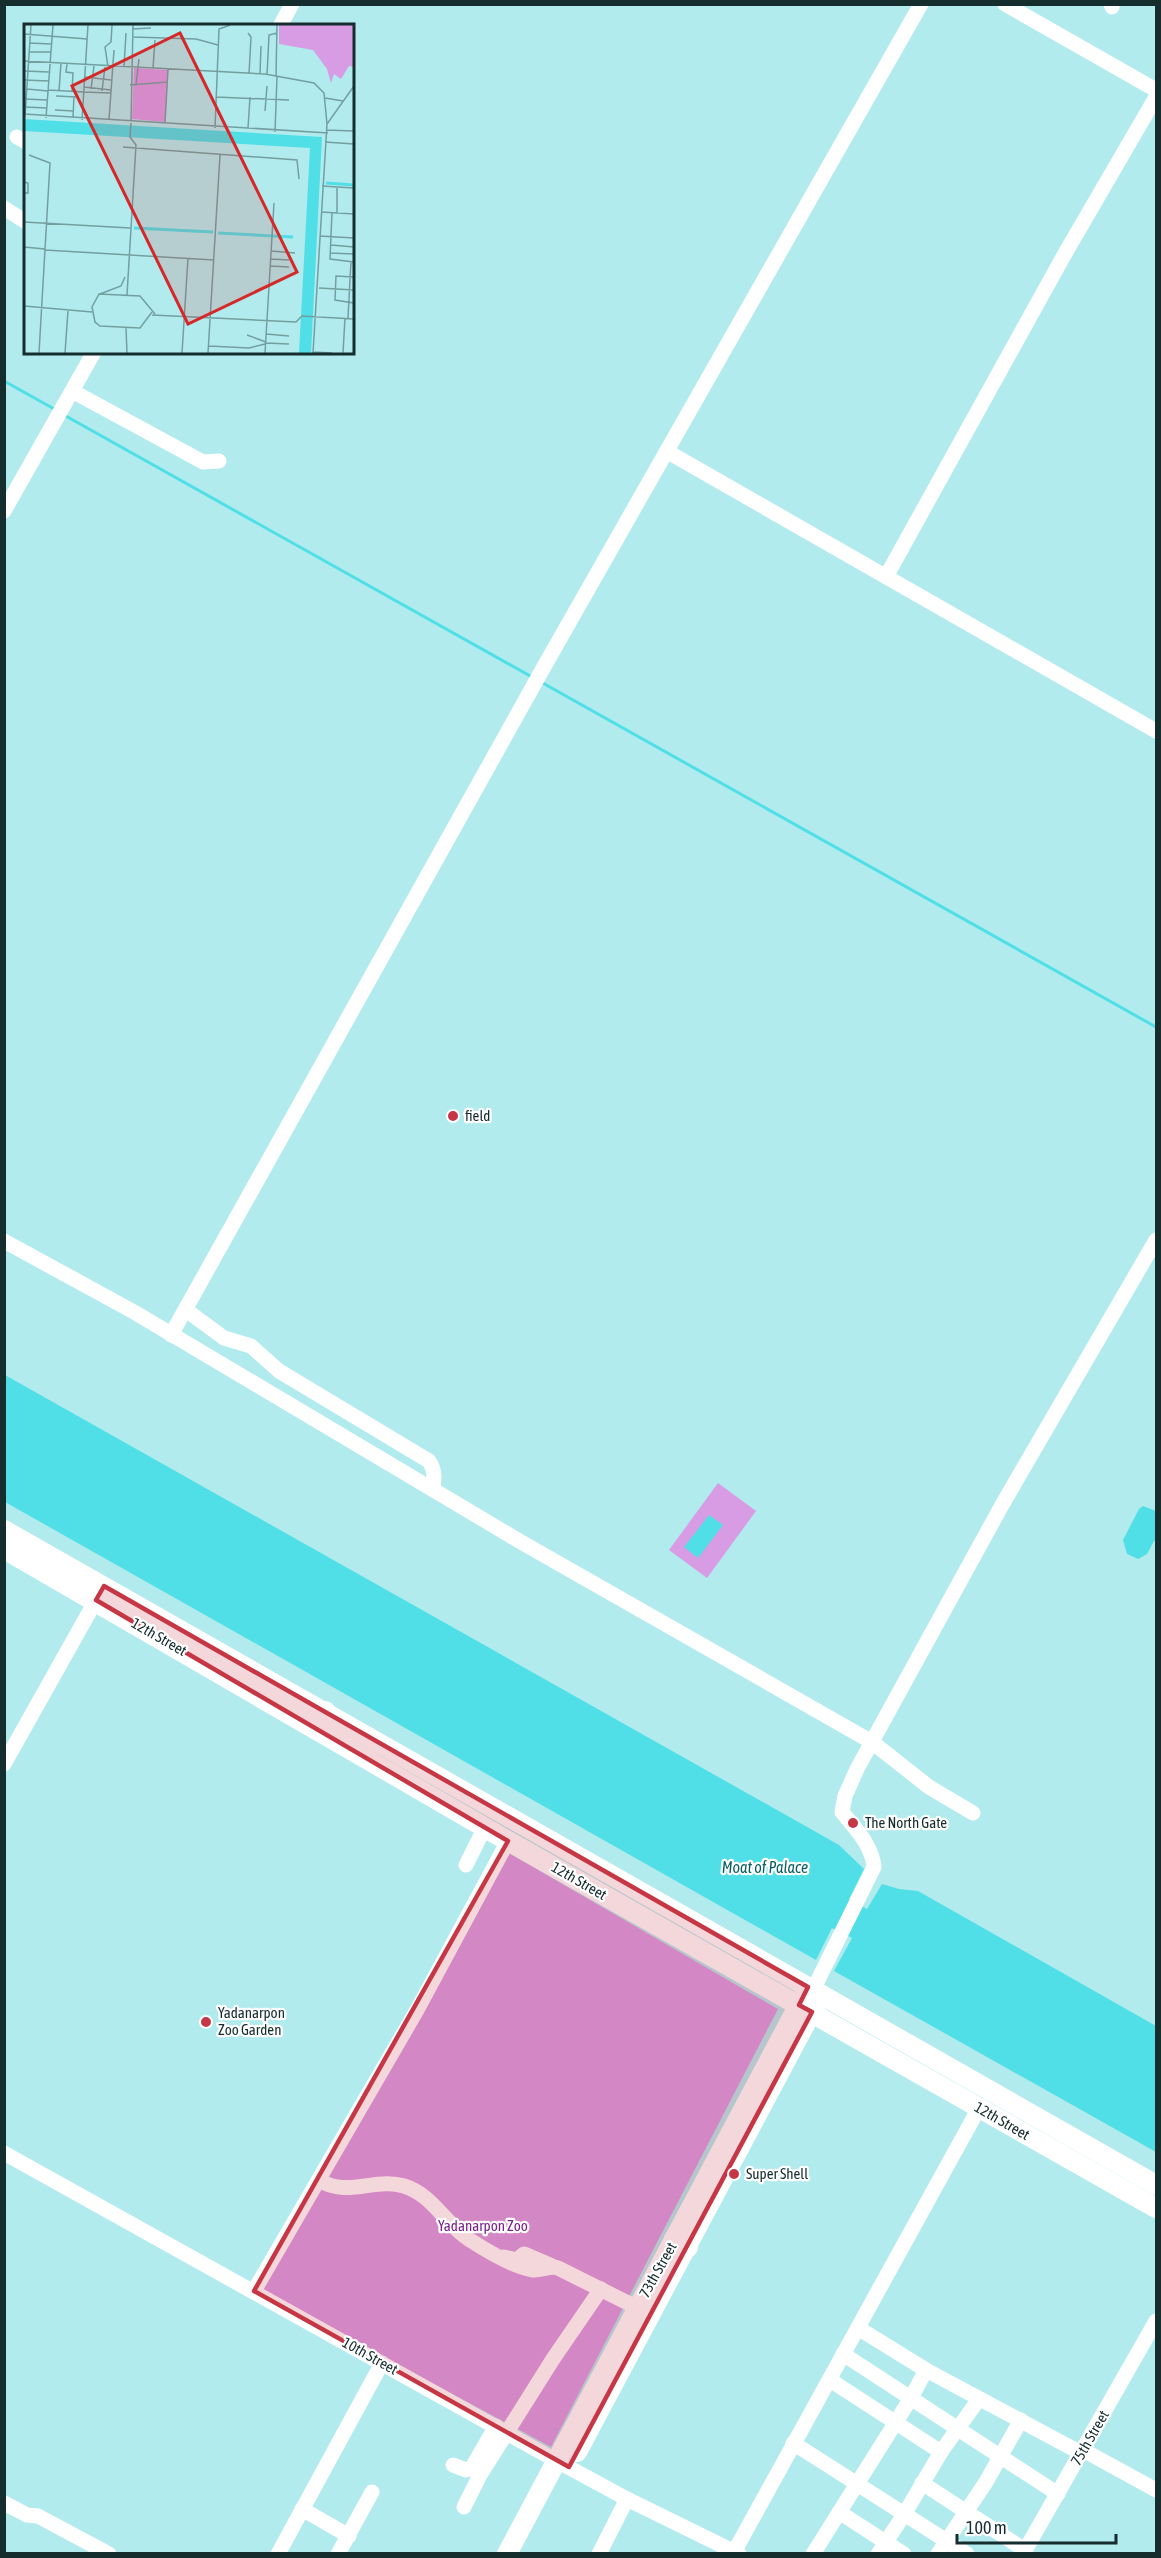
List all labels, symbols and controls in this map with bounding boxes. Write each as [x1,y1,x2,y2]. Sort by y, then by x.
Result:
inset map [24,24,354,354]
place label: field [465,1107,490,1124]
marker: field [446,1109,460,1123]
street label: 12th Street [129,1614,190,1659]
place label: The North Gate [865,1814,947,1831]
marker: The North Gate [846,1816,860,1830]
street label: 12th Street [549,1858,610,1903]
water label: Moat of Palace [722,1858,808,1876]
place label: Yadanarpon Zoo Garden [218,2004,285,2038]
marker: Yadanarpon Zoo Garden [199,2015,213,2029]
street label: 12th Street [972,2098,1033,2143]
place label: Super Shell [746,2165,808,2182]
marker: Super Shell [727,2167,741,2181]
park label: Yadanarpon Zoo [438,2217,528,2234]
street label: 73th Street [635,2239,680,2300]
street label: 10th Street [340,2333,401,2378]
street label: 75th Street [1067,2407,1112,2468]
scale bar [957,2507,1116,2545]
text: 100 m [966,2517,1007,2538]

